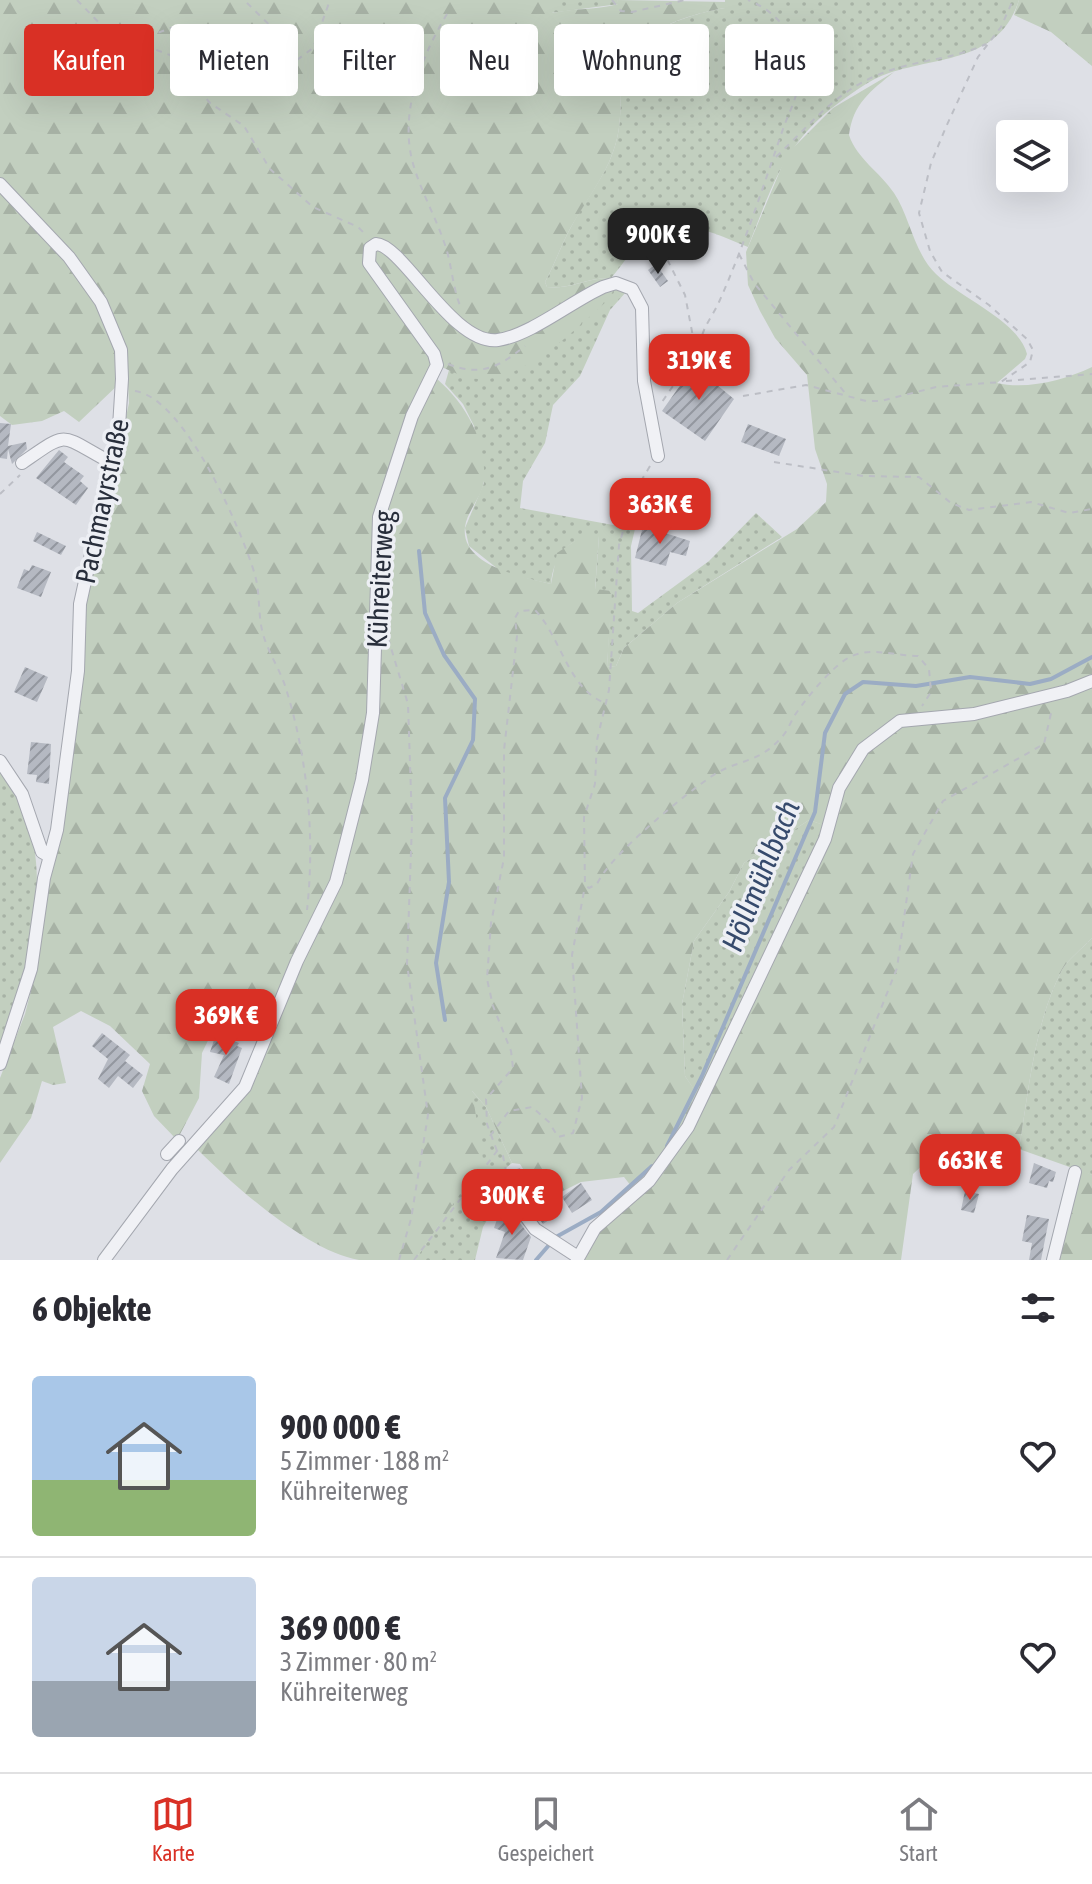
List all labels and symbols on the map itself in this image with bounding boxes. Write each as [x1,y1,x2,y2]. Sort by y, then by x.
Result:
pin: 900K € [593,208,723,276]
pin: 319K € [634,334,764,402]
street label: Pachmayrstraße [69,416,135,586]
pin: 363K € [595,478,725,546]
street label: Kühreiterweg [360,509,400,649]
water label: Höllmühlbach [714,795,806,956]
pin: 369K € [161,989,291,1057]
pin: 663K € [905,1134,1035,1202]
pin: 300K € [447,1169,577,1237]

